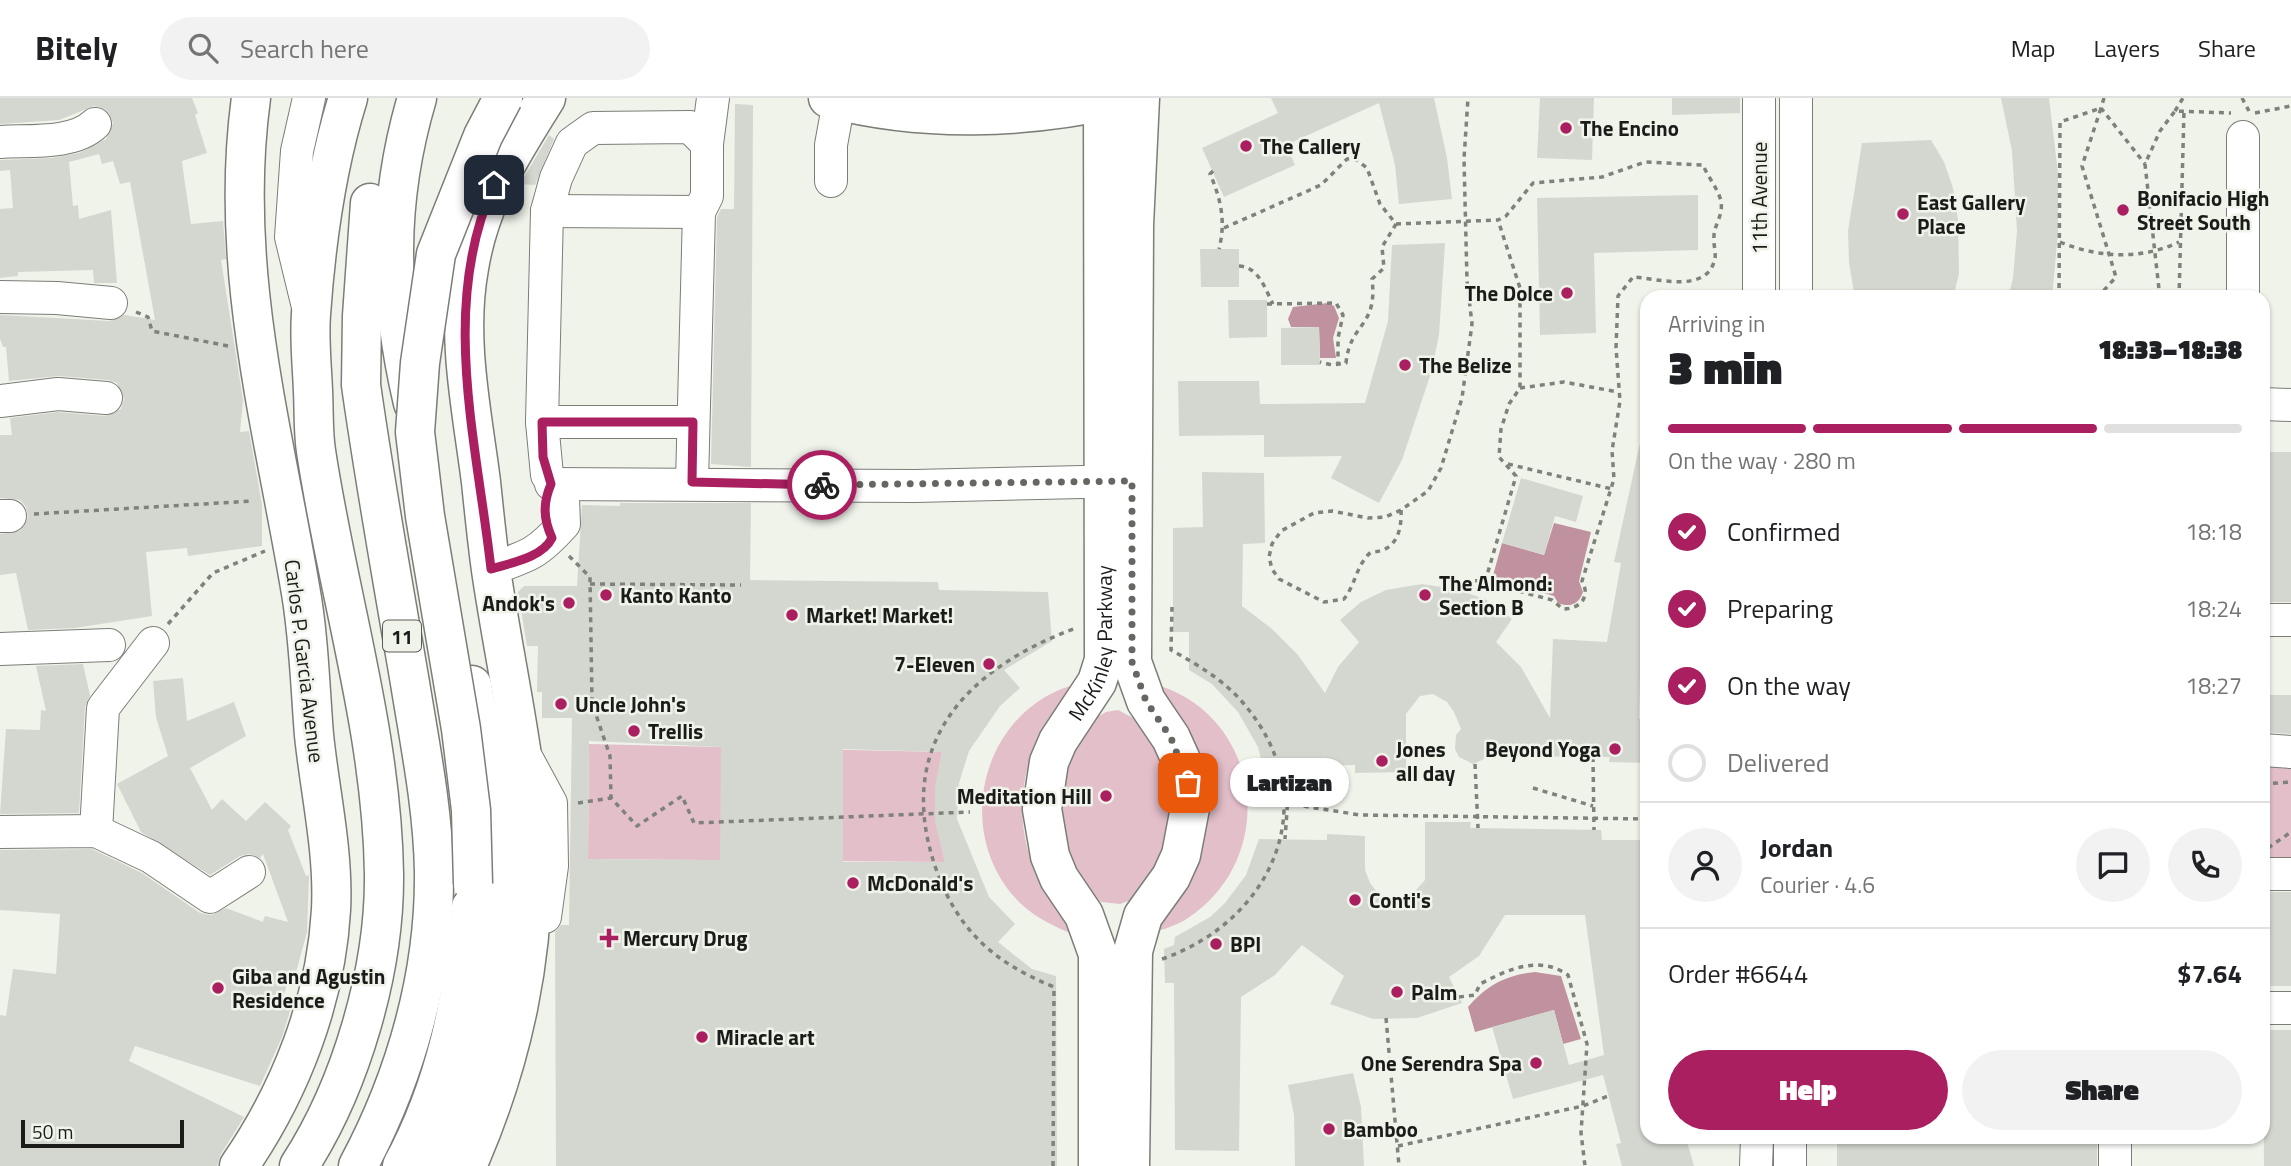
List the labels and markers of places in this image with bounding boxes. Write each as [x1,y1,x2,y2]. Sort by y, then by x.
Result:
place label: The Encino [1580,112,1679,144]
marker: The Encino [1558,120,1574,136]
place label: The Callery [1260,130,1361,162]
marker: The Callery [1238,138,1254,154]
pin [464,155,524,215]
place label: Bonifacio High Street South [2137,182,2269,238]
place label: East Gallery Place [1917,186,2026,242]
marker: Bonifacio High Street South [2115,202,2131,218]
marker: East Gallery Place [1895,206,1911,222]
place label: The Dolce [1465,277,1553,309]
marker: The Dolce [1559,285,1575,301]
place label: The Belize [1419,349,1512,381]
marker: The Belize [1397,357,1413,373]
place label: The Almond: Section B [1439,567,1553,623]
place label: Kanto Kanto [620,579,732,611]
place label: Andok's [482,587,555,619]
marker: Kanto Kanto [598,587,614,603]
marker: The Almond: Section B [1417,587,1433,603]
marker: Andok's [561,595,577,611]
place label: Market! Market! [806,599,953,631]
marker: Market! Market! [784,607,800,623]
place label: 7-Eleven [894,648,975,680]
marker: 7-Eleven [981,656,997,672]
place label: Uncle John's [575,688,686,720]
marker: Uncle John's [553,696,569,712]
place label: Trellis [648,715,703,747]
marker: Trellis [626,723,642,739]
place label: Jones all day [1396,733,1456,789]
place label: Beyond Yoga [1485,733,1601,765]
marker: Beyond Yoga [1607,741,1623,757]
pin [1158,753,1218,813]
marker: Jones all day [1374,753,1390,769]
callout: Lartizan [1230,758,1349,808]
place label: Meditation Hill [957,780,1092,812]
marker: Meditation Hill [1098,788,1114,804]
place label: McDonald's [867,867,973,899]
marker: McDonald's [845,875,861,891]
place label: Conti's [1369,884,1431,916]
marker: Conti's [1347,892,1363,908]
place label: Mercury Drug [623,922,747,954]
place label: BPI [1230,928,1261,960]
marker: Mercury Drug [601,930,617,946]
marker: BPI [1208,936,1224,952]
place label: Giba and Agustin Residence [232,960,385,1016]
place label: Palm [1411,976,1457,1008]
marker: Giba and Agustin Residence [210,980,226,996]
marker: Palm [1389,984,1405,1000]
place label: Miracle art [716,1021,815,1053]
marker: Miracle art [694,1029,710,1045]
place label: One Serendra Spa [1361,1047,1522,1079]
marker: One Serendra Spa [1528,1055,1544,1071]
place label: Bamboo [1343,1113,1418,1145]
marker: Bamboo [1321,1121,1337,1137]

